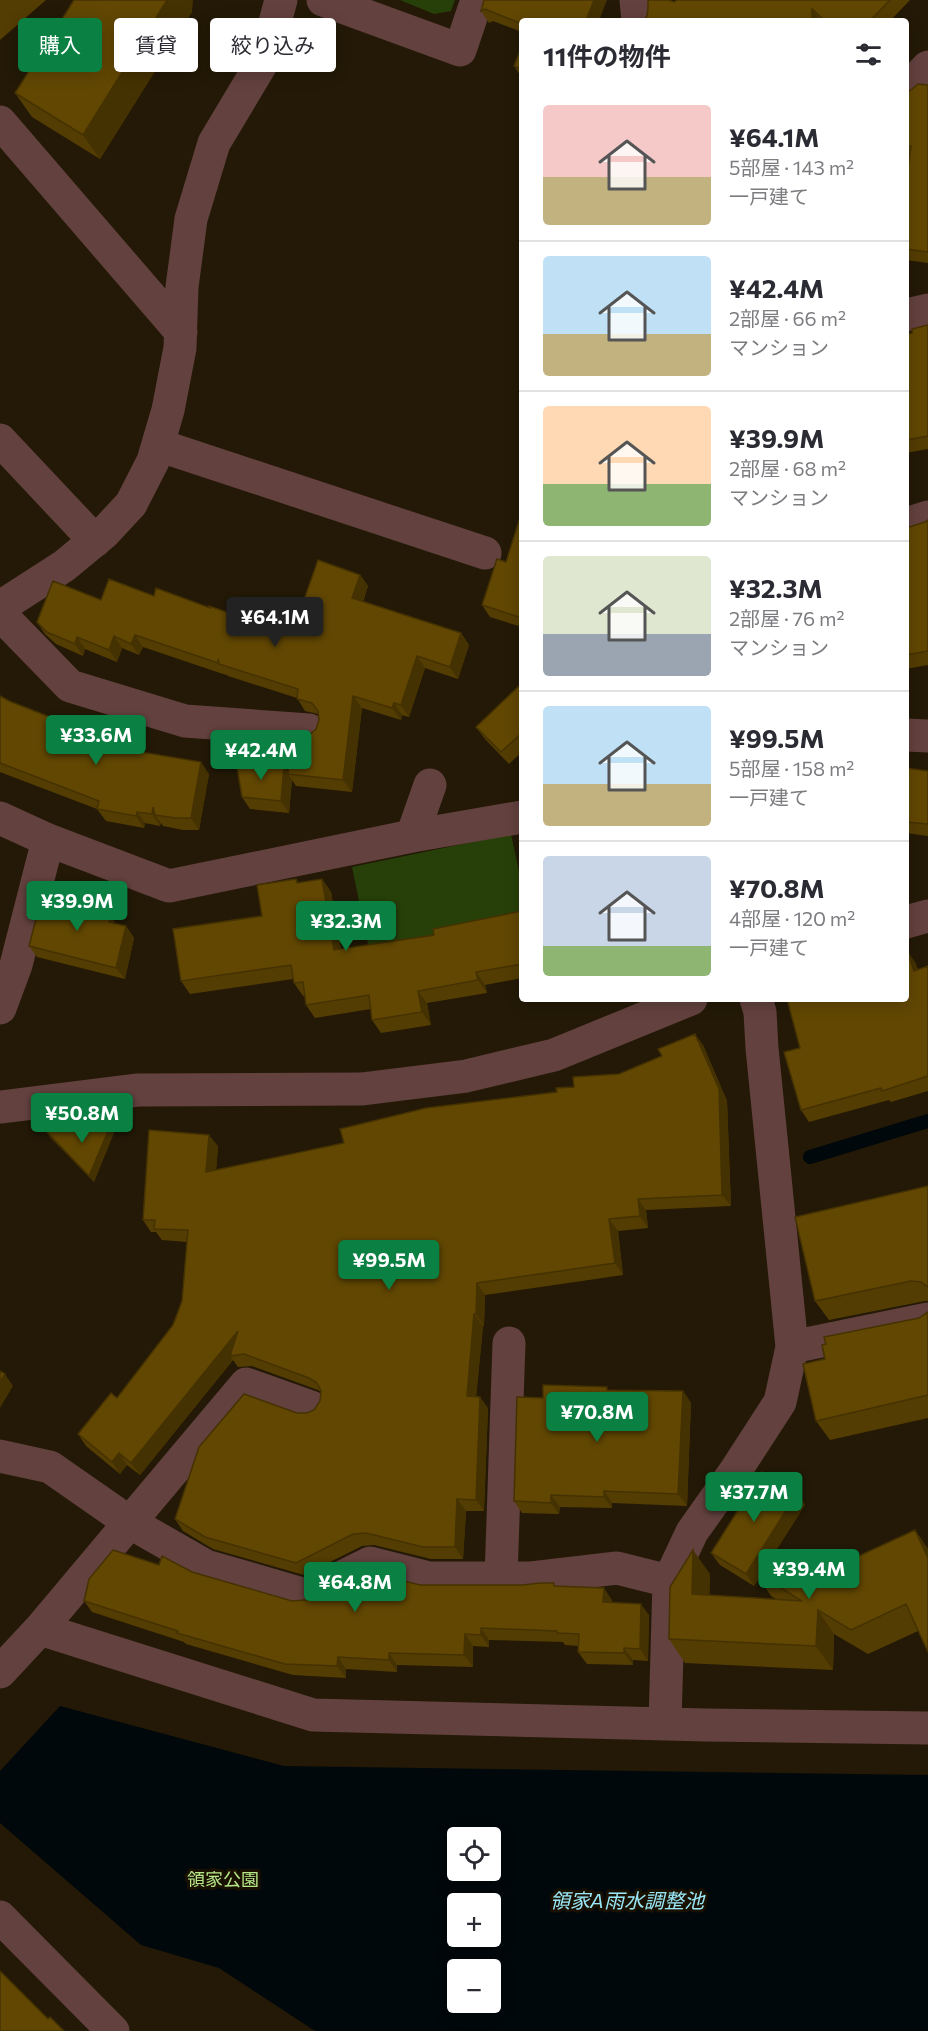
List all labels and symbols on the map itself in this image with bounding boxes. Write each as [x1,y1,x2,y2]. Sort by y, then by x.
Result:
pin: ¥64.1M [226,597,324,648]
pin: ¥33.6M [47,715,145,766]
pin: ¥42.4M [212,730,310,781]
pin: ¥39.9M [28,881,126,932]
pin: ¥32.3M [297,901,395,952]
pin: ¥50.8M [33,1093,131,1144]
pin: ¥99.5M [340,1240,438,1291]
pin: ¥70.8M [548,1392,646,1443]
pin: ¥37.7M [705,1472,803,1523]
pin: ¥39.4M [760,1549,858,1600]
pin: ¥64.8M [306,1562,404,1613]
park label: 領家公園 [187,1868,259,1890]
water label: 領家A雨水調整池 [550,1888,706,1912]

